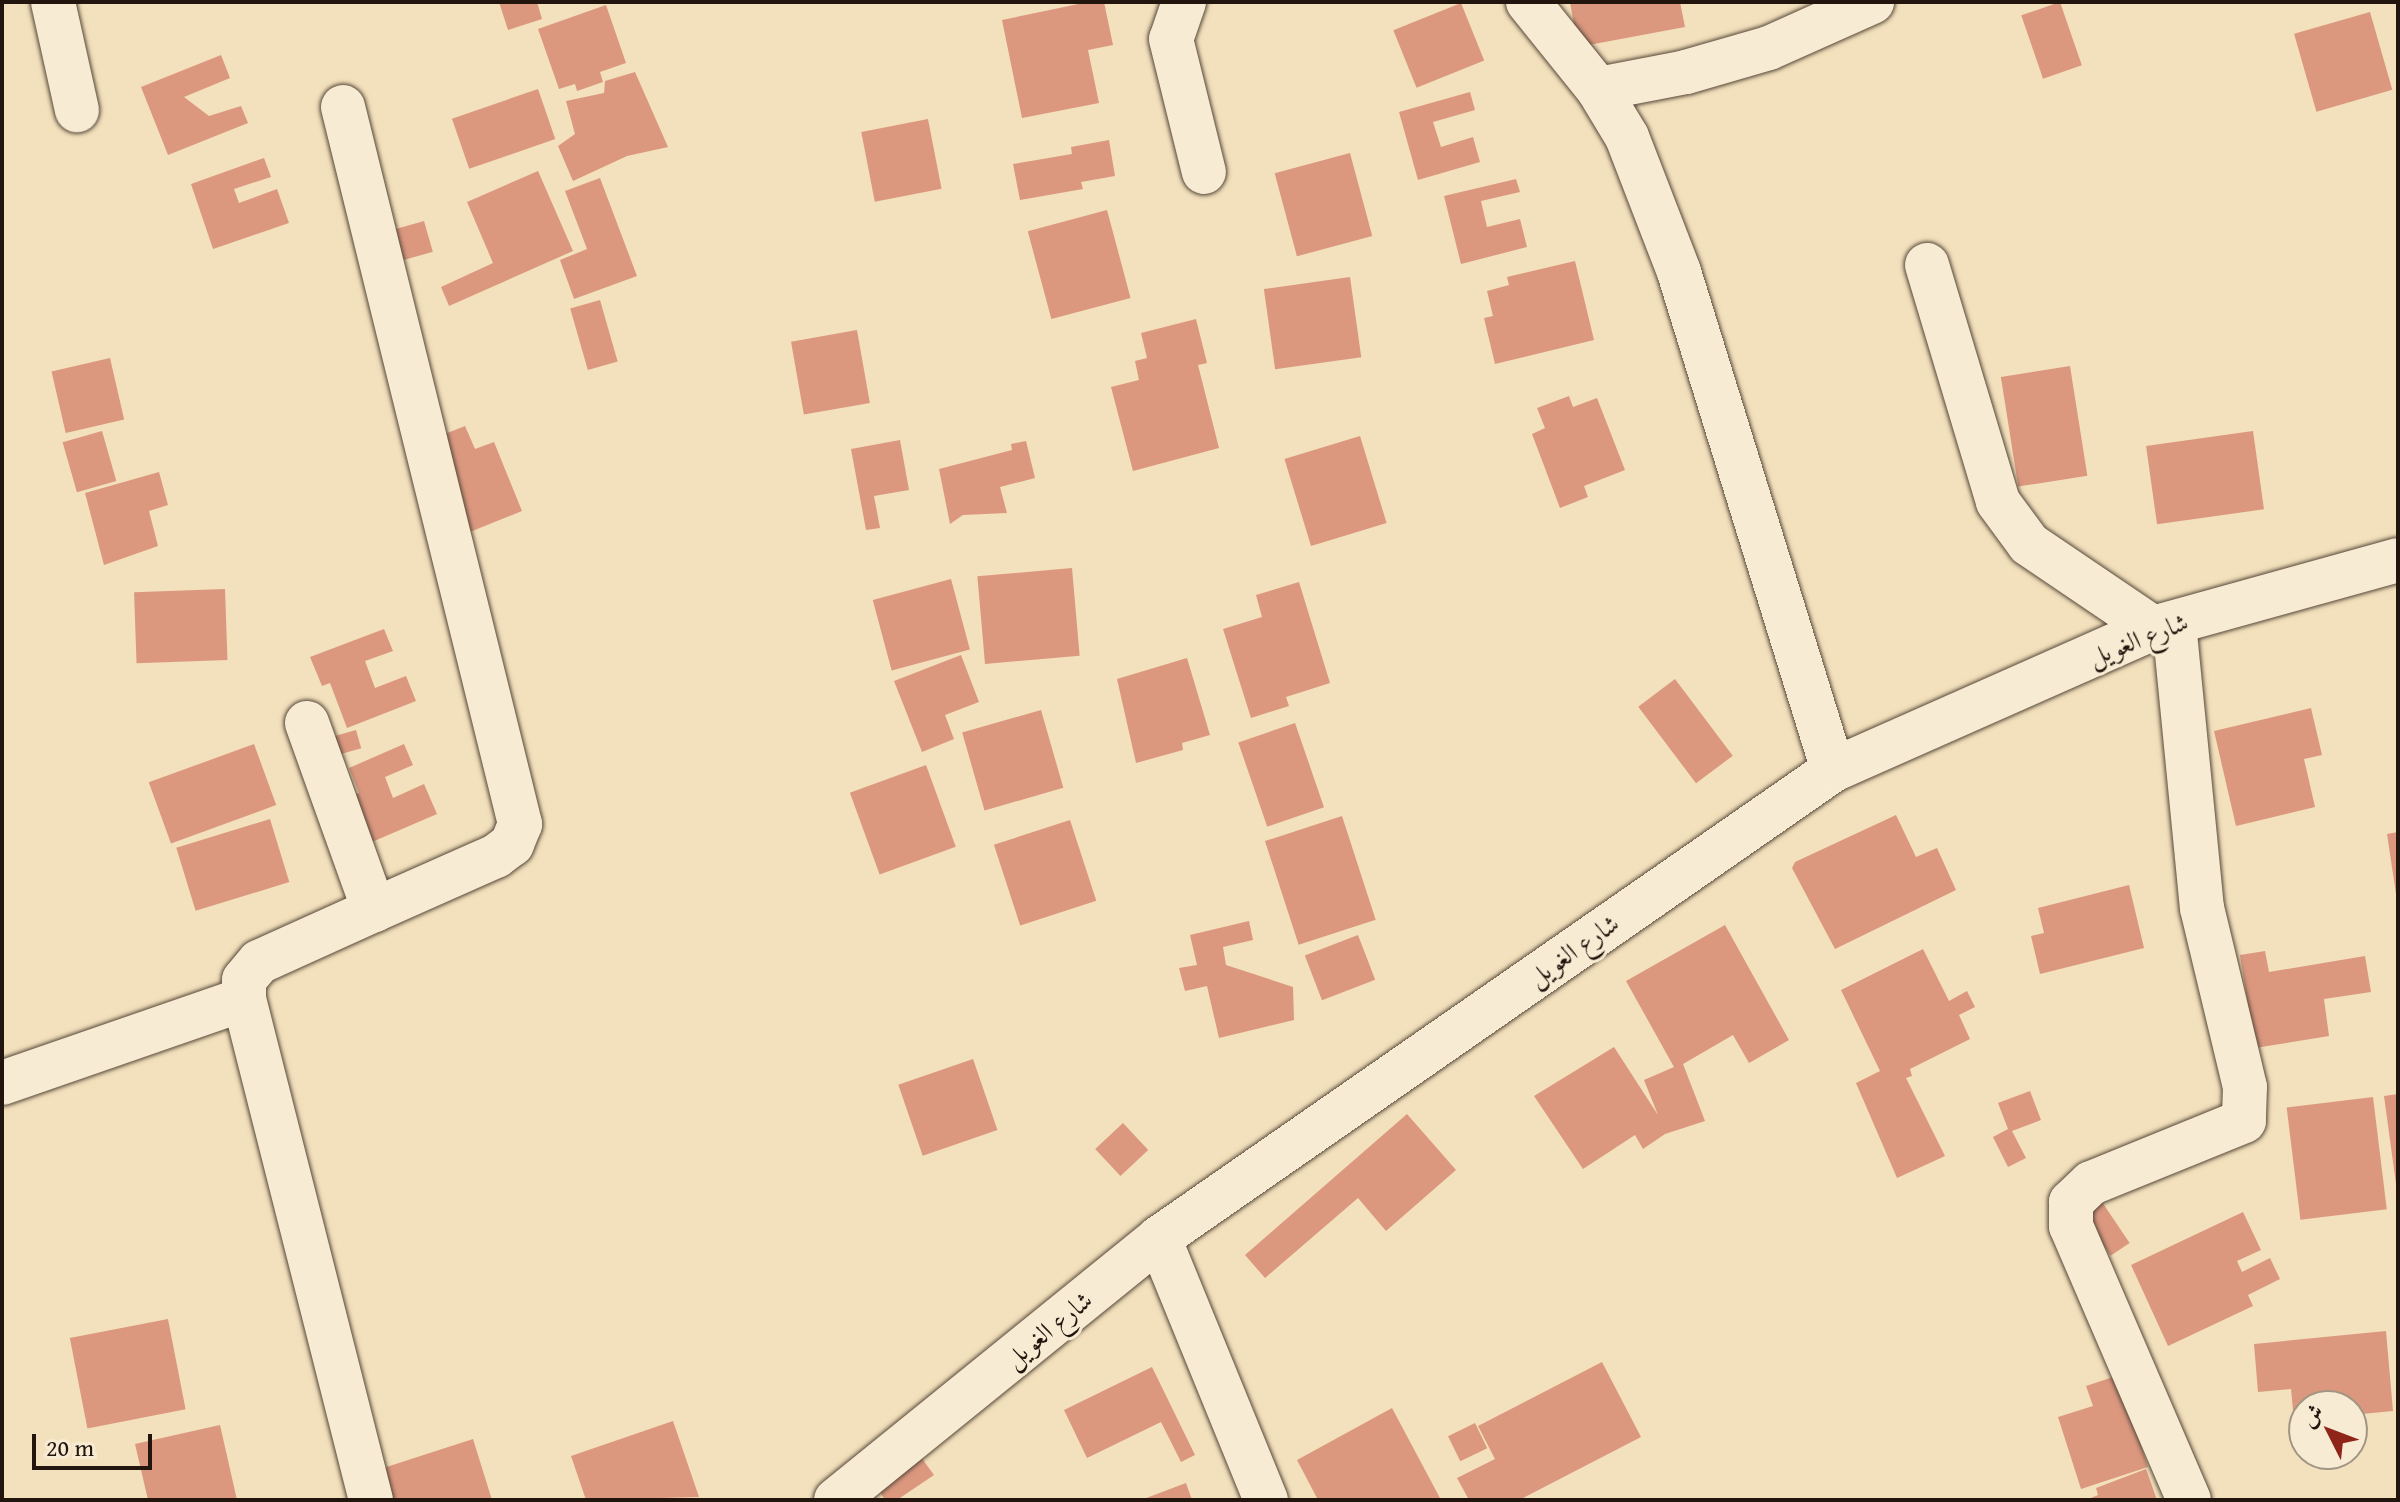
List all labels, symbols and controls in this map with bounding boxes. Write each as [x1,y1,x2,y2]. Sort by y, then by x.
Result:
street label: شارع الغويل [2084,606,2192,672]
street label: شارع الغويل [1521,907,1625,993]
street label: شارع الغويل [998,1284,1098,1374]
north arrow [2288,1390,2368,1470]
text: ش [2292,1396,2331,1434]
scale bar [36,1418,156,1468]
text: 20 m [46,1430,94,1465]

